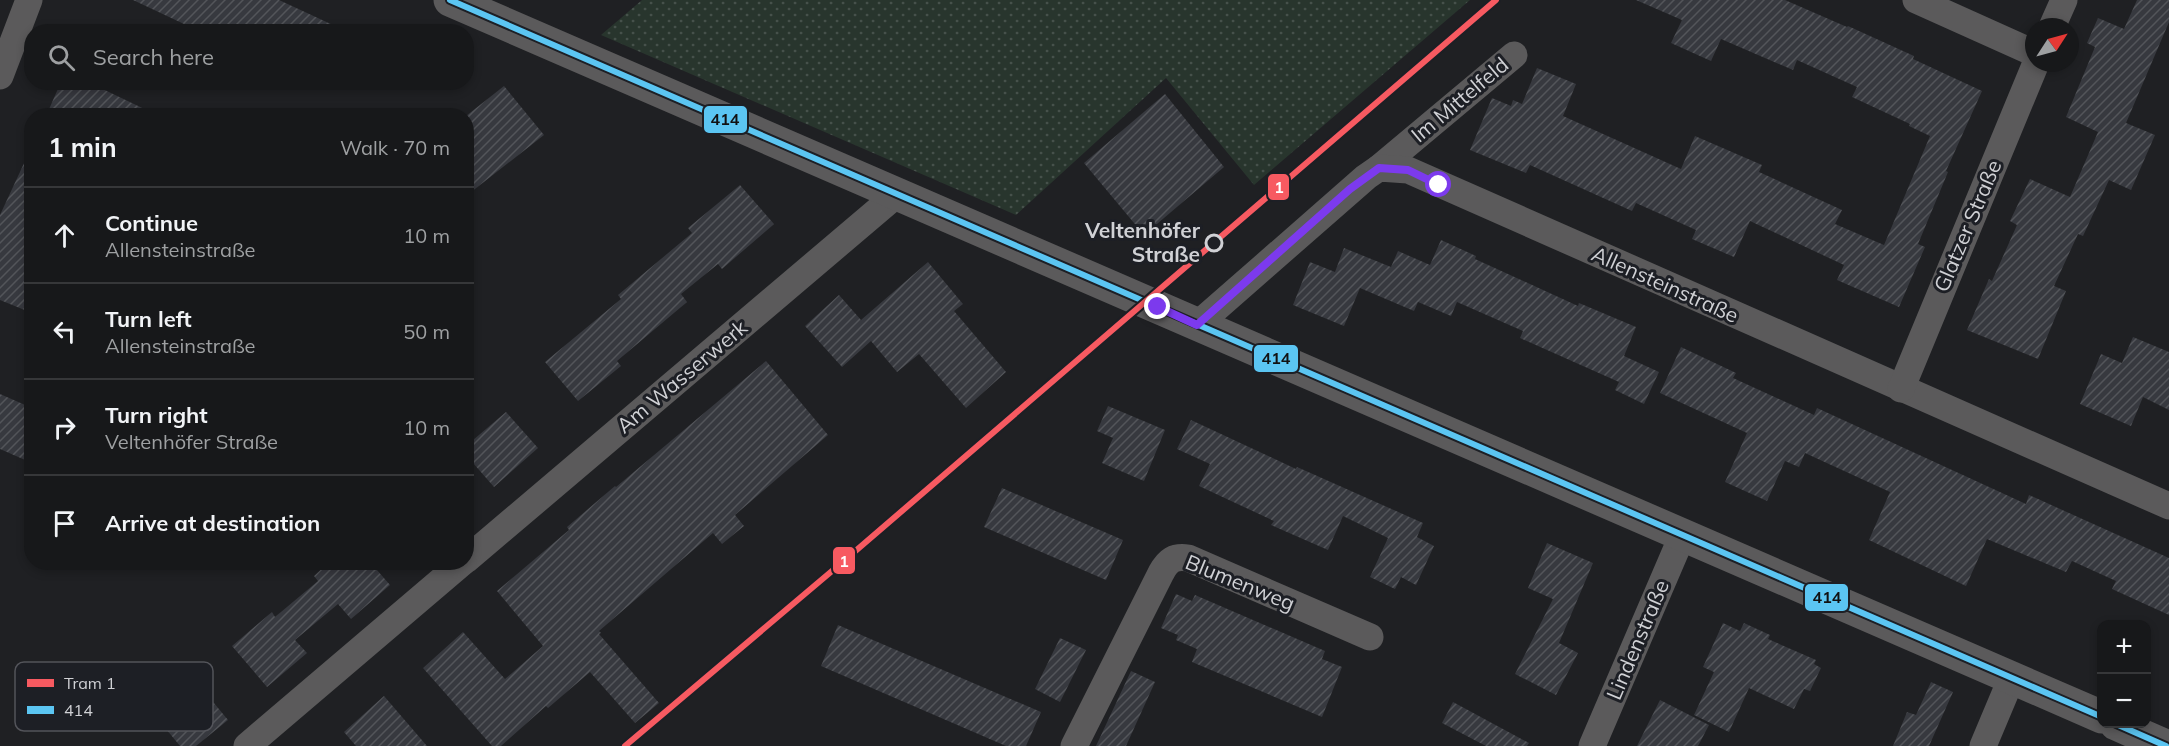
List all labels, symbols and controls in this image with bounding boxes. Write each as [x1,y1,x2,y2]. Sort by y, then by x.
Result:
north arrow [2025,18,2079,72]
search box [24,24,474,90]
icon: search [45,41,78,74]
text: Search here [93,43,214,71]
street label: Im Mittelfeld [1405,51,1513,147]
line badge: 414 [703,105,748,134]
text: 414 [711,109,740,129]
text: 1 min [48,131,117,164]
text: Walk · 70 m [340,135,450,160]
street label: Glatzer Straße [1928,156,2007,295]
route start [1425,171,1451,197]
line badge: 1 [1267,173,1290,201]
text: 1 [1274,177,1284,197]
text: Continue [105,209,198,237]
place label: Veltenhöfer Straße [1084,217,1201,267]
icon: ahead [48,219,81,252]
text: 10 m [403,223,450,248]
marker: Veltenhöfer Straße [1205,234,1223,252]
text: Allensteinstraße [105,237,255,262]
street label: Allensteinstraße [1588,240,1743,328]
route end [1144,293,1170,319]
text: Turn left [105,305,192,333]
street label: Am Wasserwerk [611,314,752,438]
icon: left [48,315,81,348]
text: 50 m [403,319,450,344]
text: Allensteinstraße [105,333,255,358]
line badge: 414 [1253,344,1299,373]
text: 414 [1262,348,1291,368]
text: Turn right [105,401,208,429]
icon: right [48,411,81,444]
text: 10 m [403,415,450,440]
text: Veltenhöfer Straße [105,429,278,454]
icon: arrive [48,507,81,540]
text: Arrive at destination [105,509,320,537]
line badge: 1 [832,546,856,575]
street label: Blumenweg [1182,548,1299,616]
text: 1 [839,551,849,571]
street label: Lindenstraße [1600,576,1674,703]
line badge: 414 [1804,583,1849,612]
text: 414 [1813,587,1842,607]
map controls [2097,620,2151,728]
button: + [2097,620,2151,674]
legend [15,662,213,731]
text: Tram 1 [64,673,116,693]
button: − [2097,674,2151,728]
text: 414 [64,700,93,720]

